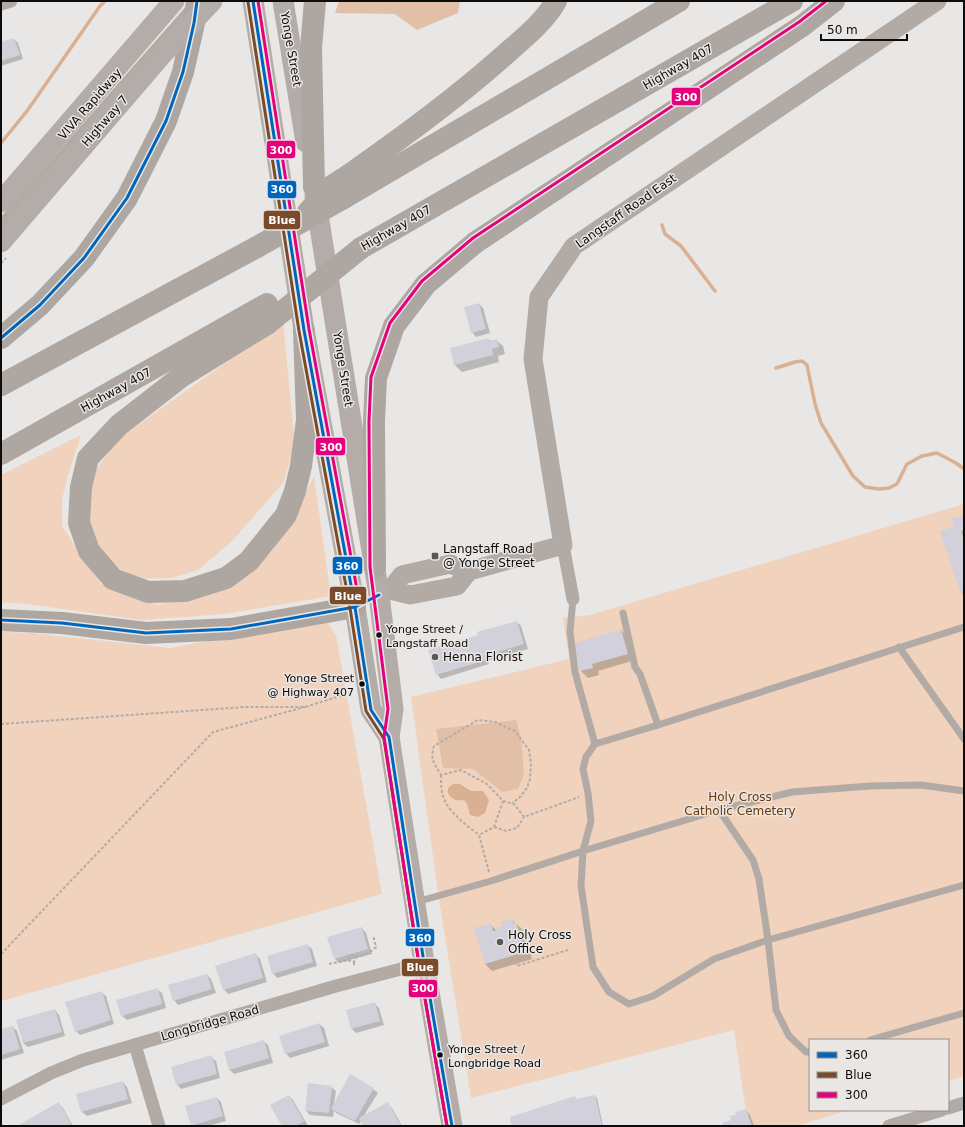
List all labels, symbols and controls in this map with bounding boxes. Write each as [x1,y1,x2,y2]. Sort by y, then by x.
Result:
street label: Yonge Street [277,9,305,88]
scale bar [821,16,907,42]
text: 50 m [827,23,858,37]
street label: Highway 407 [640,41,716,93]
street label: VIVA Rapidway [55,66,125,142]
line badge: 300 [671,87,701,106]
text: 300 [675,91,698,104]
street label: Highway 7 [79,93,131,149]
line badge: 300 [266,140,296,159]
text: 300 [270,144,293,157]
street label: Langstaff Road East [573,171,679,251]
line badge: 360 [267,180,297,199]
text: 360 [271,183,294,196]
street label: Highway 407 [358,202,434,254]
line badge: Blue [263,210,301,230]
text: Blue [268,214,296,227]
street label: Yonge Street [330,329,356,408]
street label: Highway 407 [78,365,154,415]
line badge: 300 [315,437,346,456]
text: 300 [320,441,343,454]
place label: Langstaff Road @ Yonge Street [443,542,535,570]
marker: Langstaff Road @ Yonge Street [430,551,440,561]
line badge: 360 [332,556,363,575]
text: 360 [336,560,359,573]
line badge: Blue [329,586,367,605]
text: Blue [334,590,362,603]
place label: Yonge Street / Langstaff Road [385,623,468,650]
marker: Yonge Street / Langstaff Road [374,630,384,640]
place label: Henna Florist [443,650,523,664]
marker: Henna Florist [430,652,440,662]
place label: Yonge Street @ Highway 407 [267,672,355,699]
marker: Yonge Street @ Highway 407 [357,679,367,689]
park label: Holy Cross Catholic Cemetery [684,790,796,818]
line badge: 360 [405,928,435,947]
place label: Holy Cross Office [508,928,572,956]
text: 360 [409,932,432,945]
marker: Holy Cross Office [495,937,505,947]
line badge: Blue [401,958,439,977]
text: Blue [406,961,434,974]
line badge: 300 [408,979,438,998]
text: 300 [412,982,435,995]
street label: Longbridge Road [159,1002,261,1044]
legend [809,1039,949,1111]
place label: Yonge Street / Longbridge Road [447,1043,541,1070]
text: 360 [845,1048,868,1062]
marker: Yonge Street / Longbridge Road [435,1050,445,1060]
text: Blue [845,1068,872,1082]
text: 300 [845,1088,868,1102]

